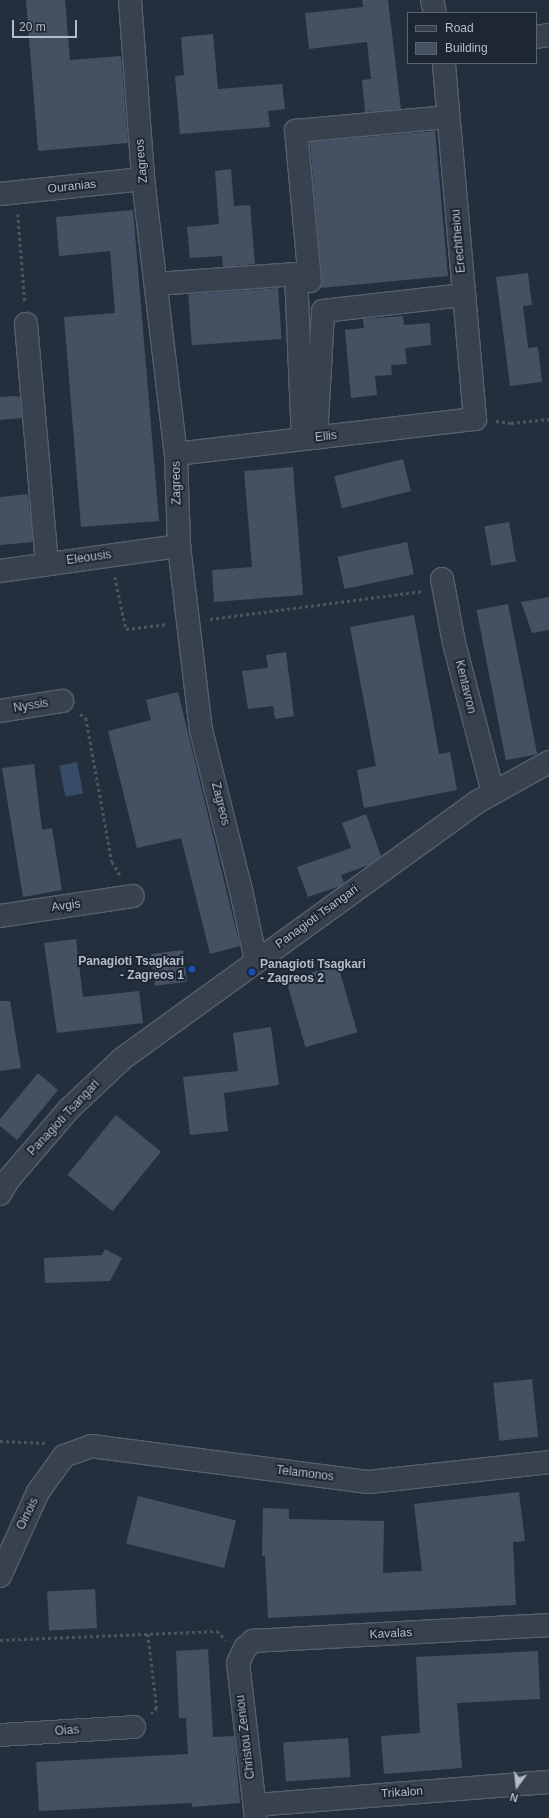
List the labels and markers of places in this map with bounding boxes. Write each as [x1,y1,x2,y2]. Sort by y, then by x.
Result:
place label: Panagioti Tsagkari - Zagreos 1 [78,955,184,983]
place label: Panagioti Tsagkari - Zagreos 2 [260,958,366,986]
marker: Panagioti Tsagkari - Zagreos 1 [187,964,197,974]
marker: Panagioti Tsagkari - Zagreos 2 [247,967,257,977]

